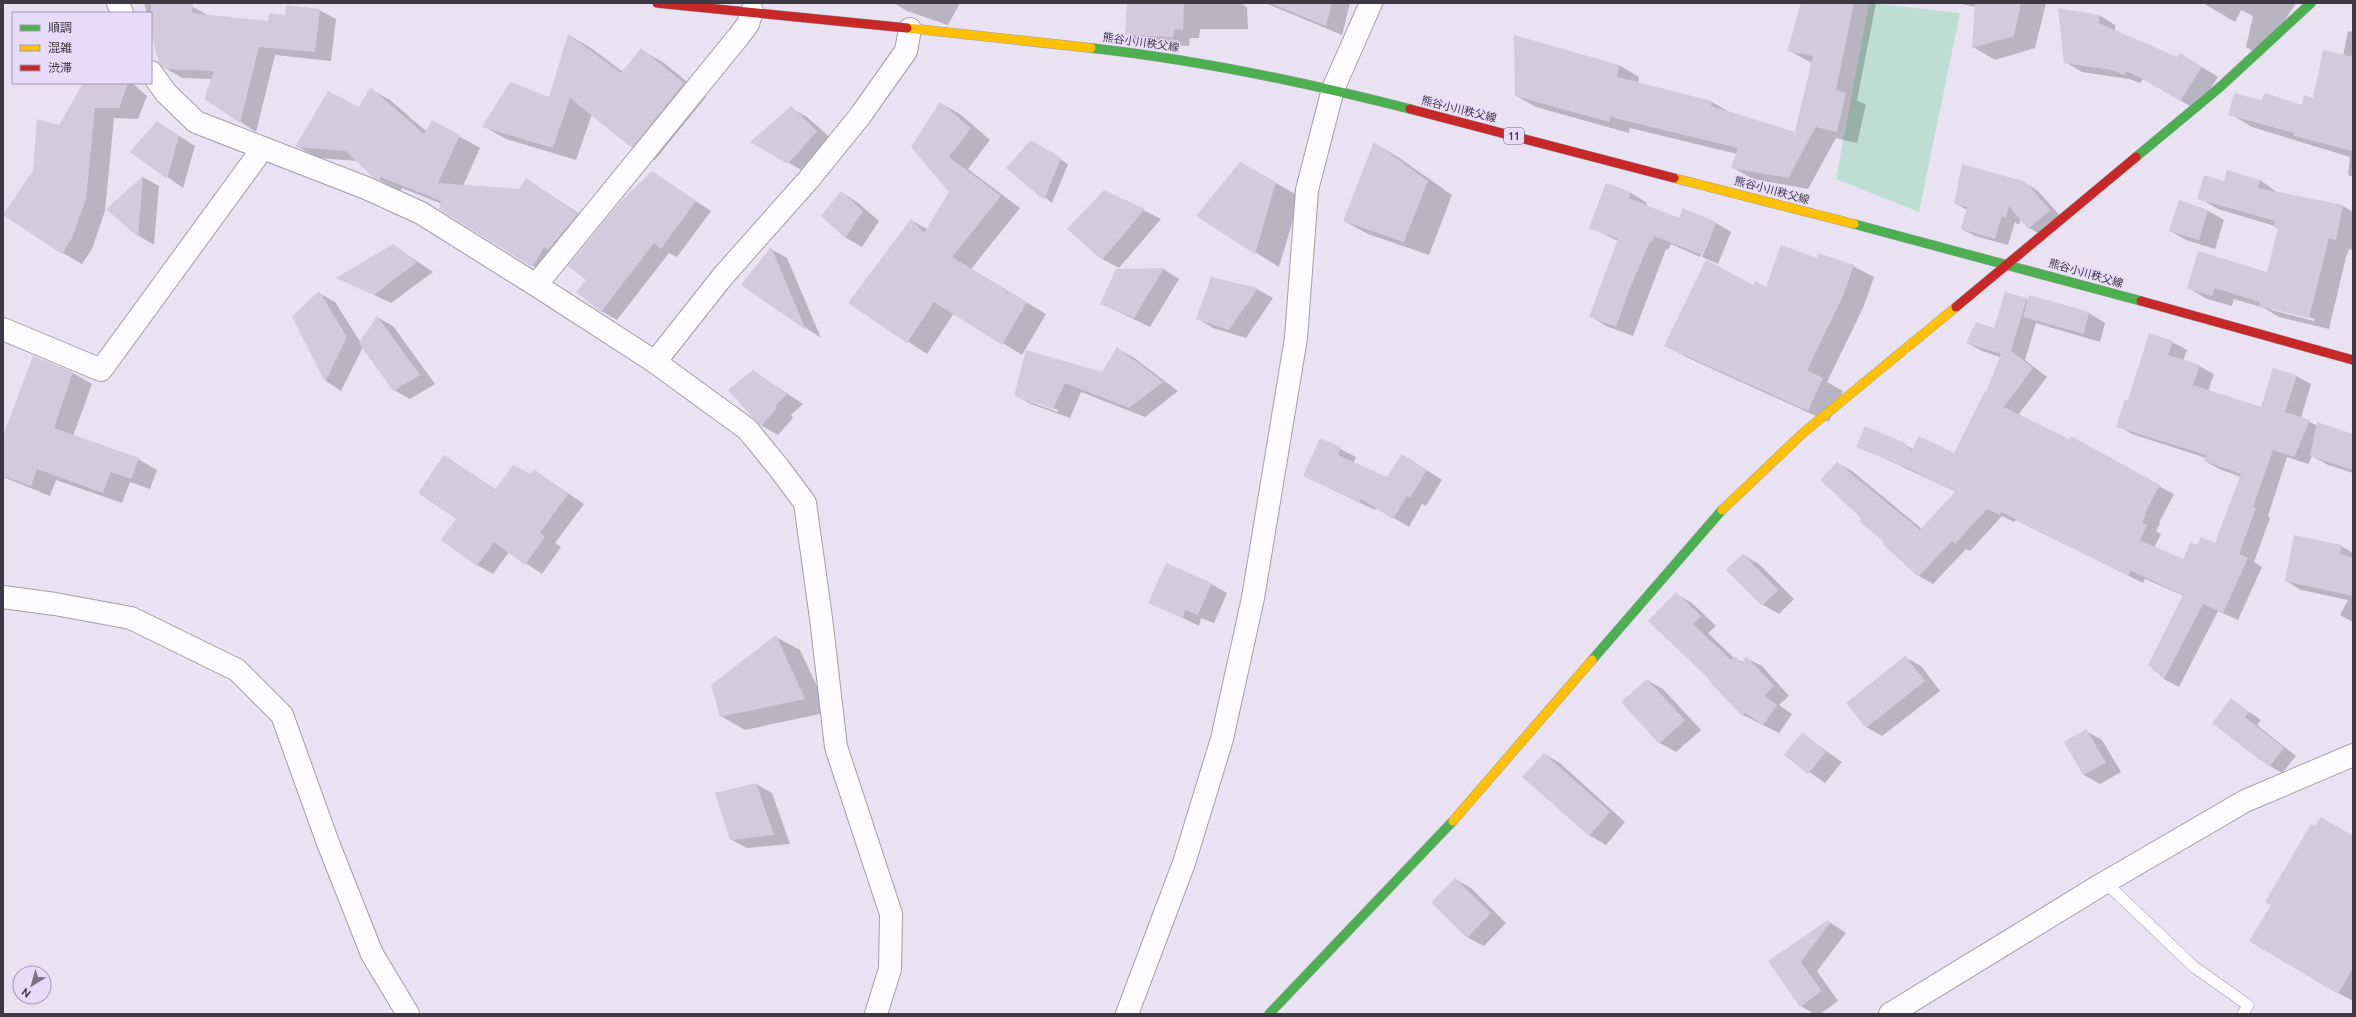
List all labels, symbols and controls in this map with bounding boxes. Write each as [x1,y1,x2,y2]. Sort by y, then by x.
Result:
legend [12,12,152,84]
text: 順調 [48,21,72,34]
street label: 熊谷小川秩父線 [1102,31,1180,53]
text: 混雑 [48,41,72,54]
text: 渋滞 [48,61,72,74]
street label: 熊谷小川秩父線 [1420,94,1498,124]
road number: 11 [1504,128,1524,144]
street label: 熊谷小川秩父線 [1733,174,1811,206]
street label: 熊谷小川秩父線 [2047,257,2125,289]
north arrow [12,965,52,1005]
text: N [19,986,33,1000]

